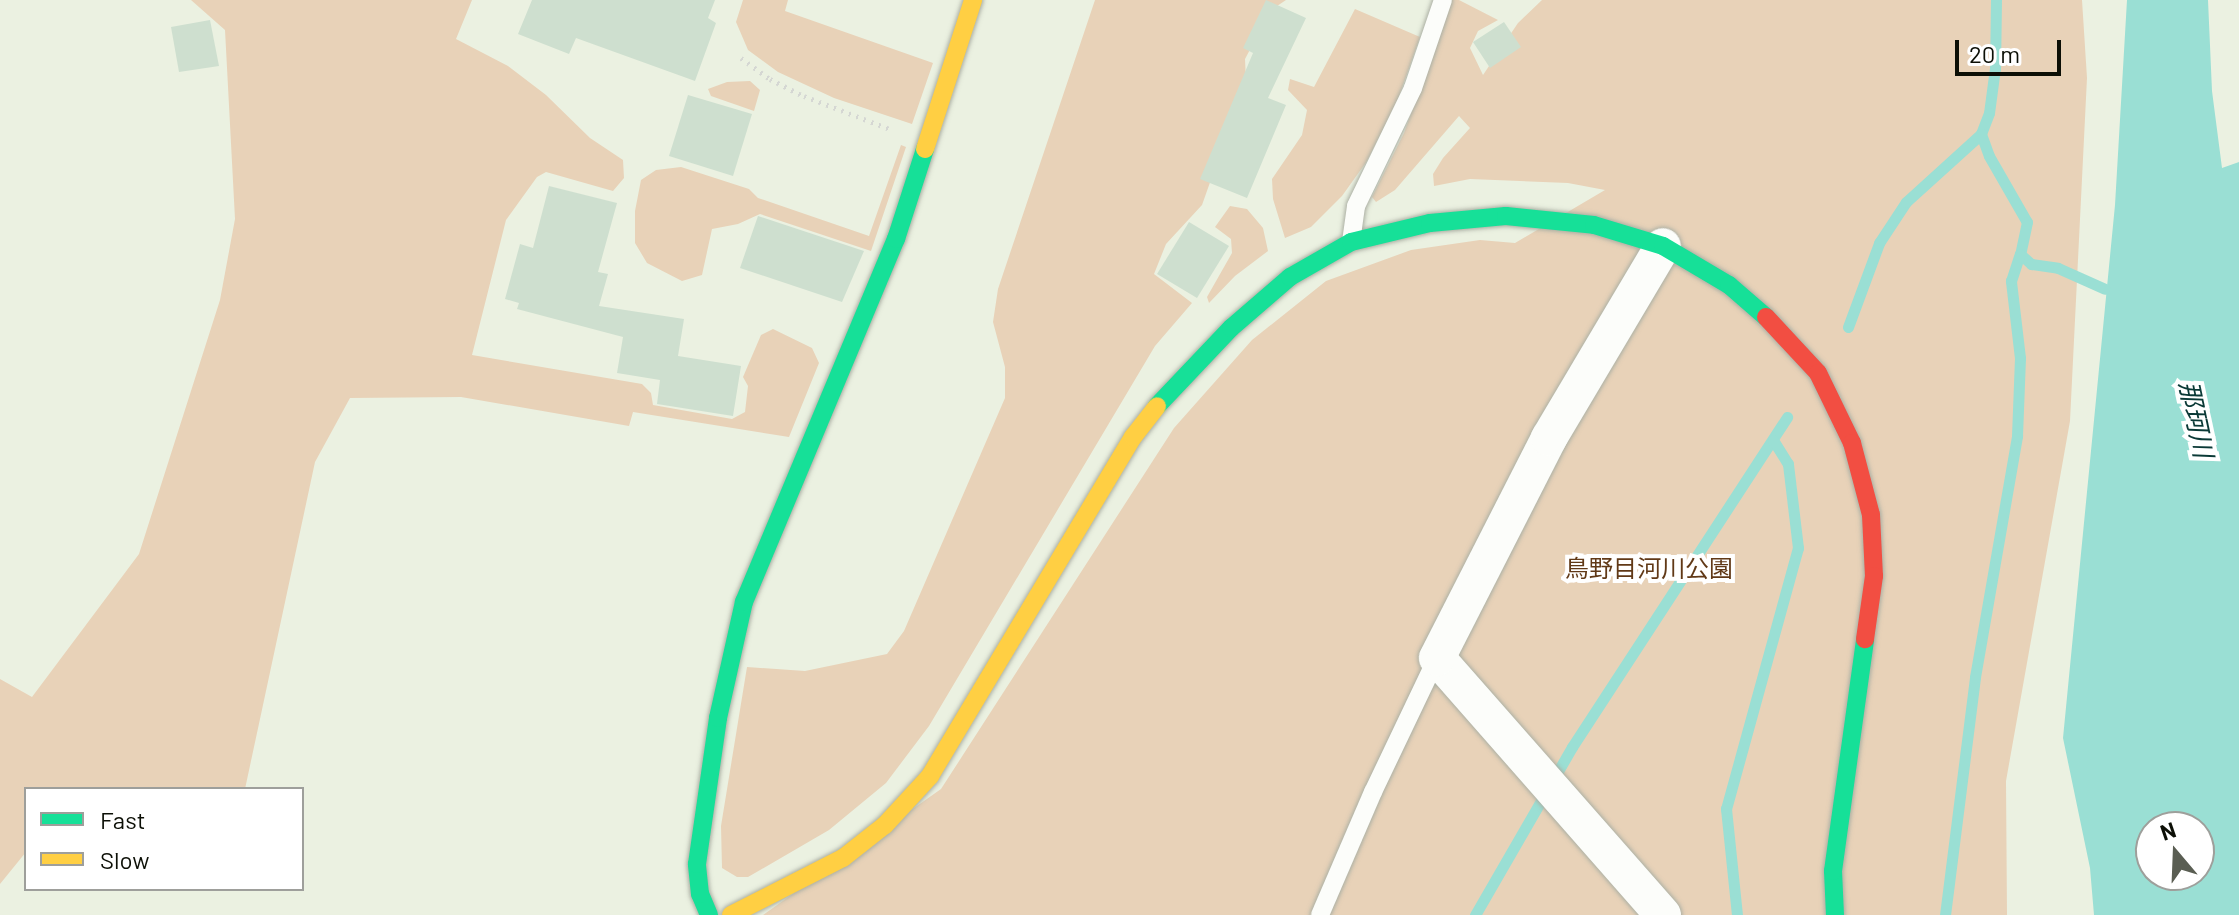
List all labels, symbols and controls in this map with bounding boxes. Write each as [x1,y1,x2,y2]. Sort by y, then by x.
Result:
scale bar [1959,24,2065,74]
text: 20 m [1969,39,2020,68]
water label: 那珂川 [2174,378,2220,460]
park label: 鳥野目河川公園 [1565,554,1733,582]
legend [24,787,304,891]
text: Fast [100,805,145,834]
north arrow [2135,811,2215,891]
text: N [2157,816,2179,845]
text: Slow [100,845,149,874]

